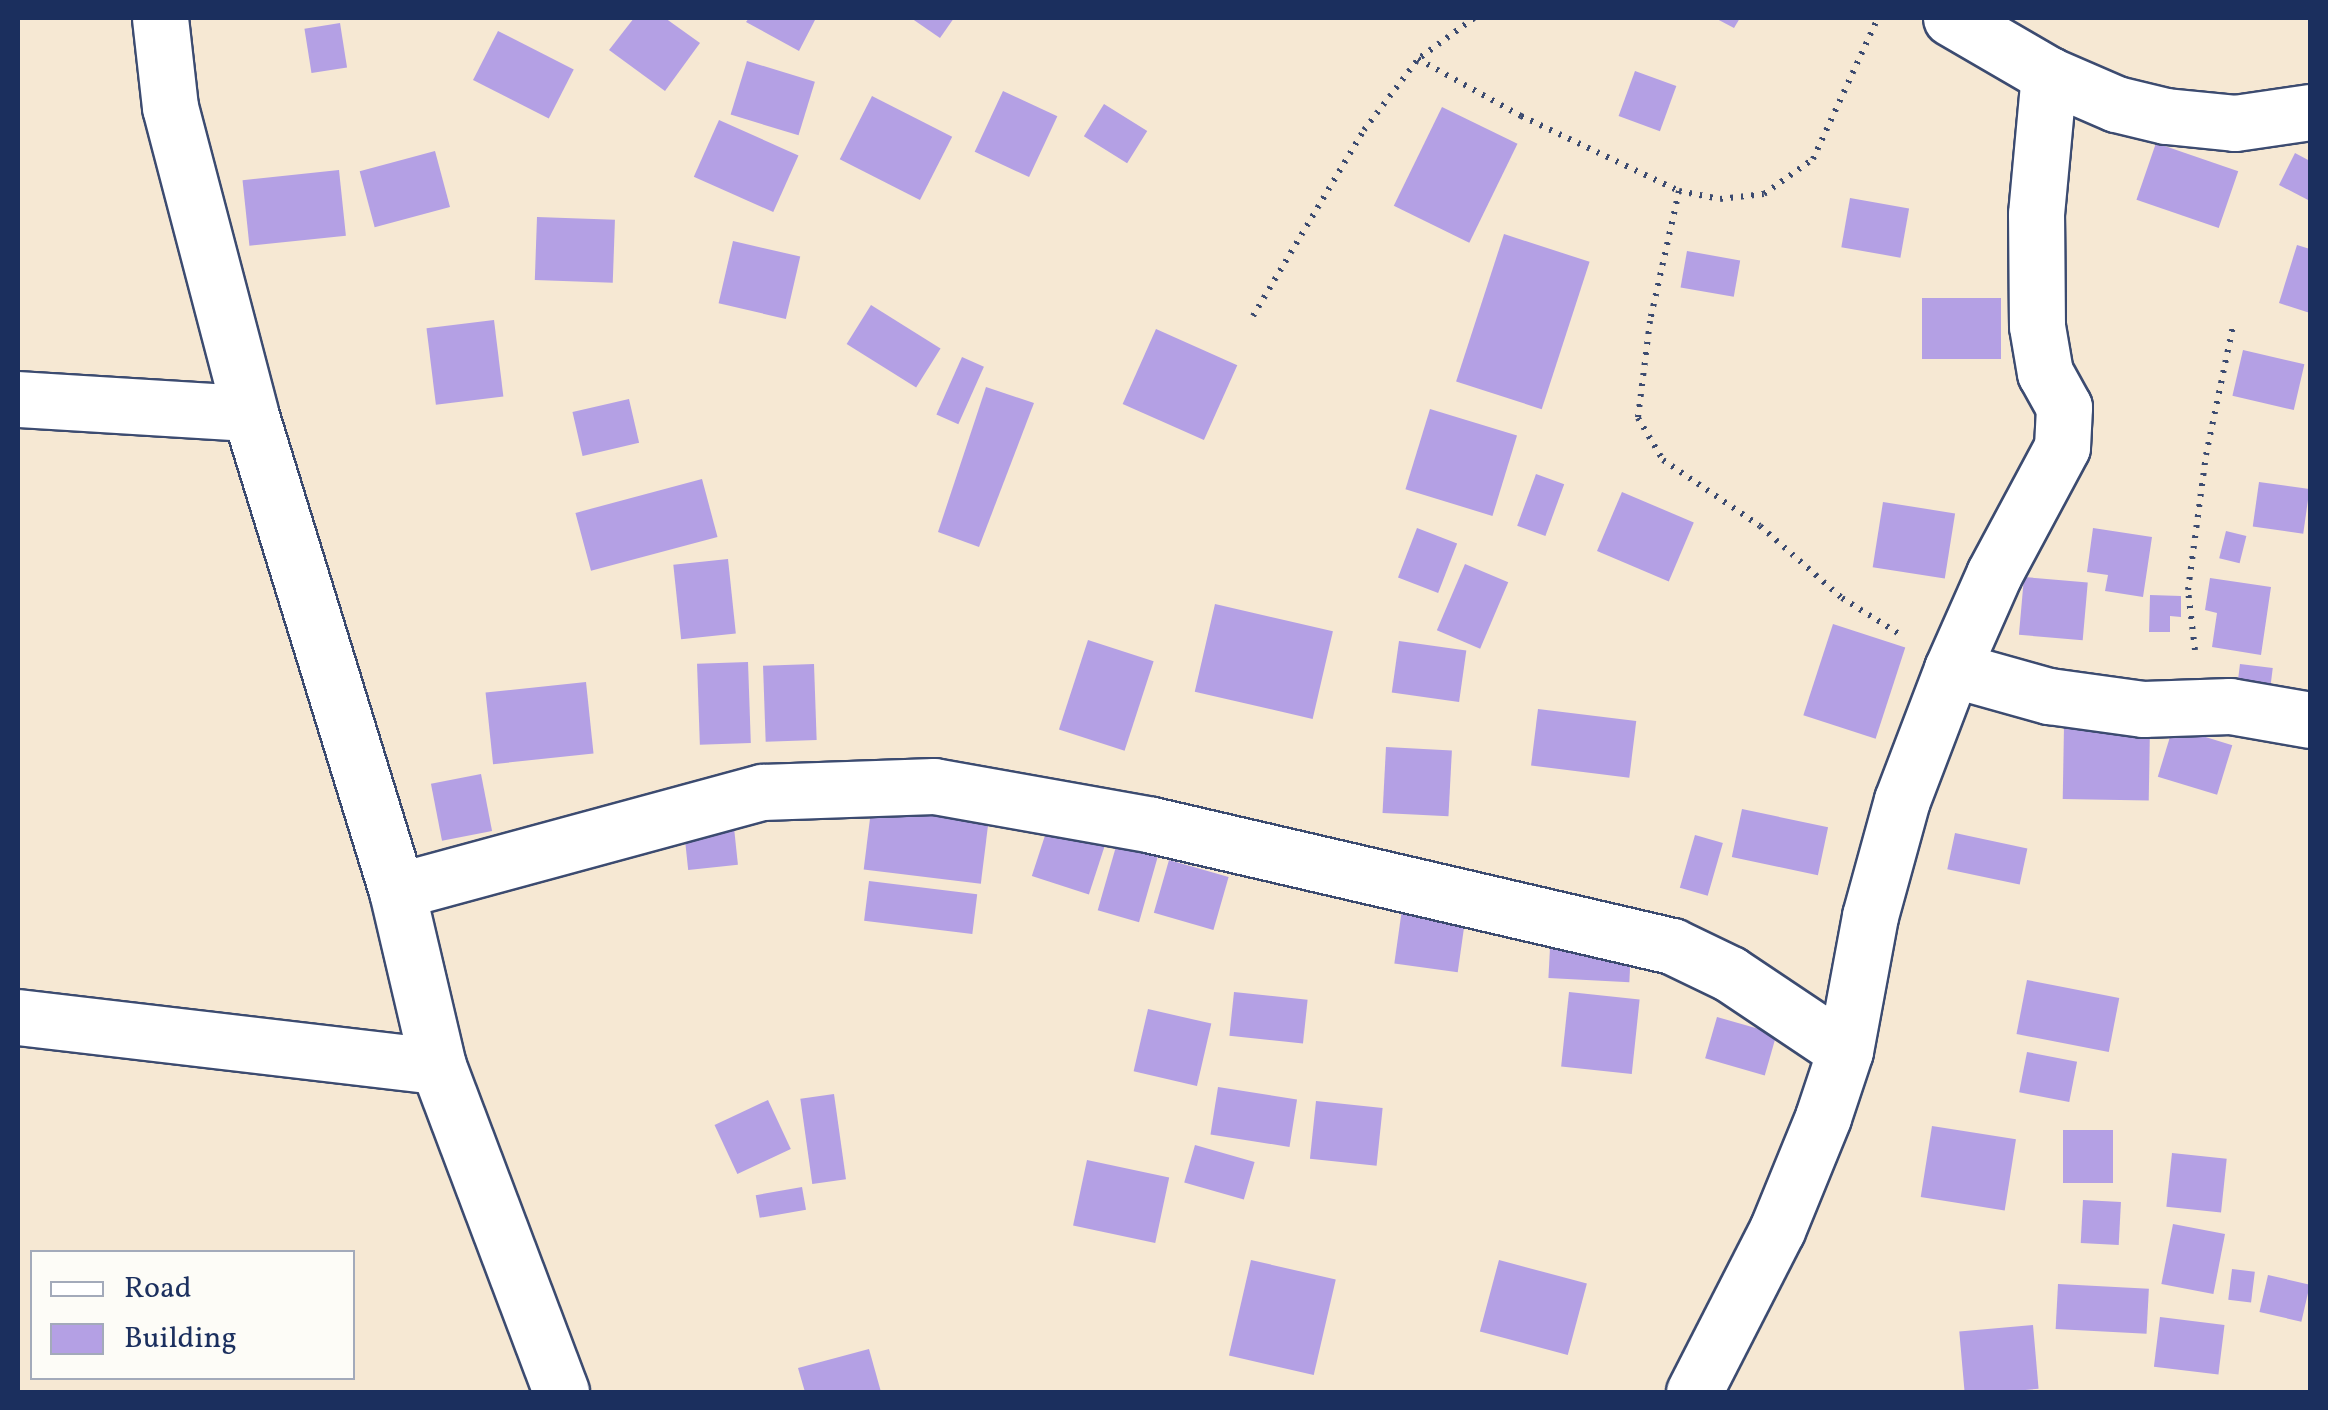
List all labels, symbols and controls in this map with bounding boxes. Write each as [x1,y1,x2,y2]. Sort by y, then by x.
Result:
legend [30,1250,355,1380]
text: Road [124,1268,192,1310]
text: Building [124,1318,237,1360]

